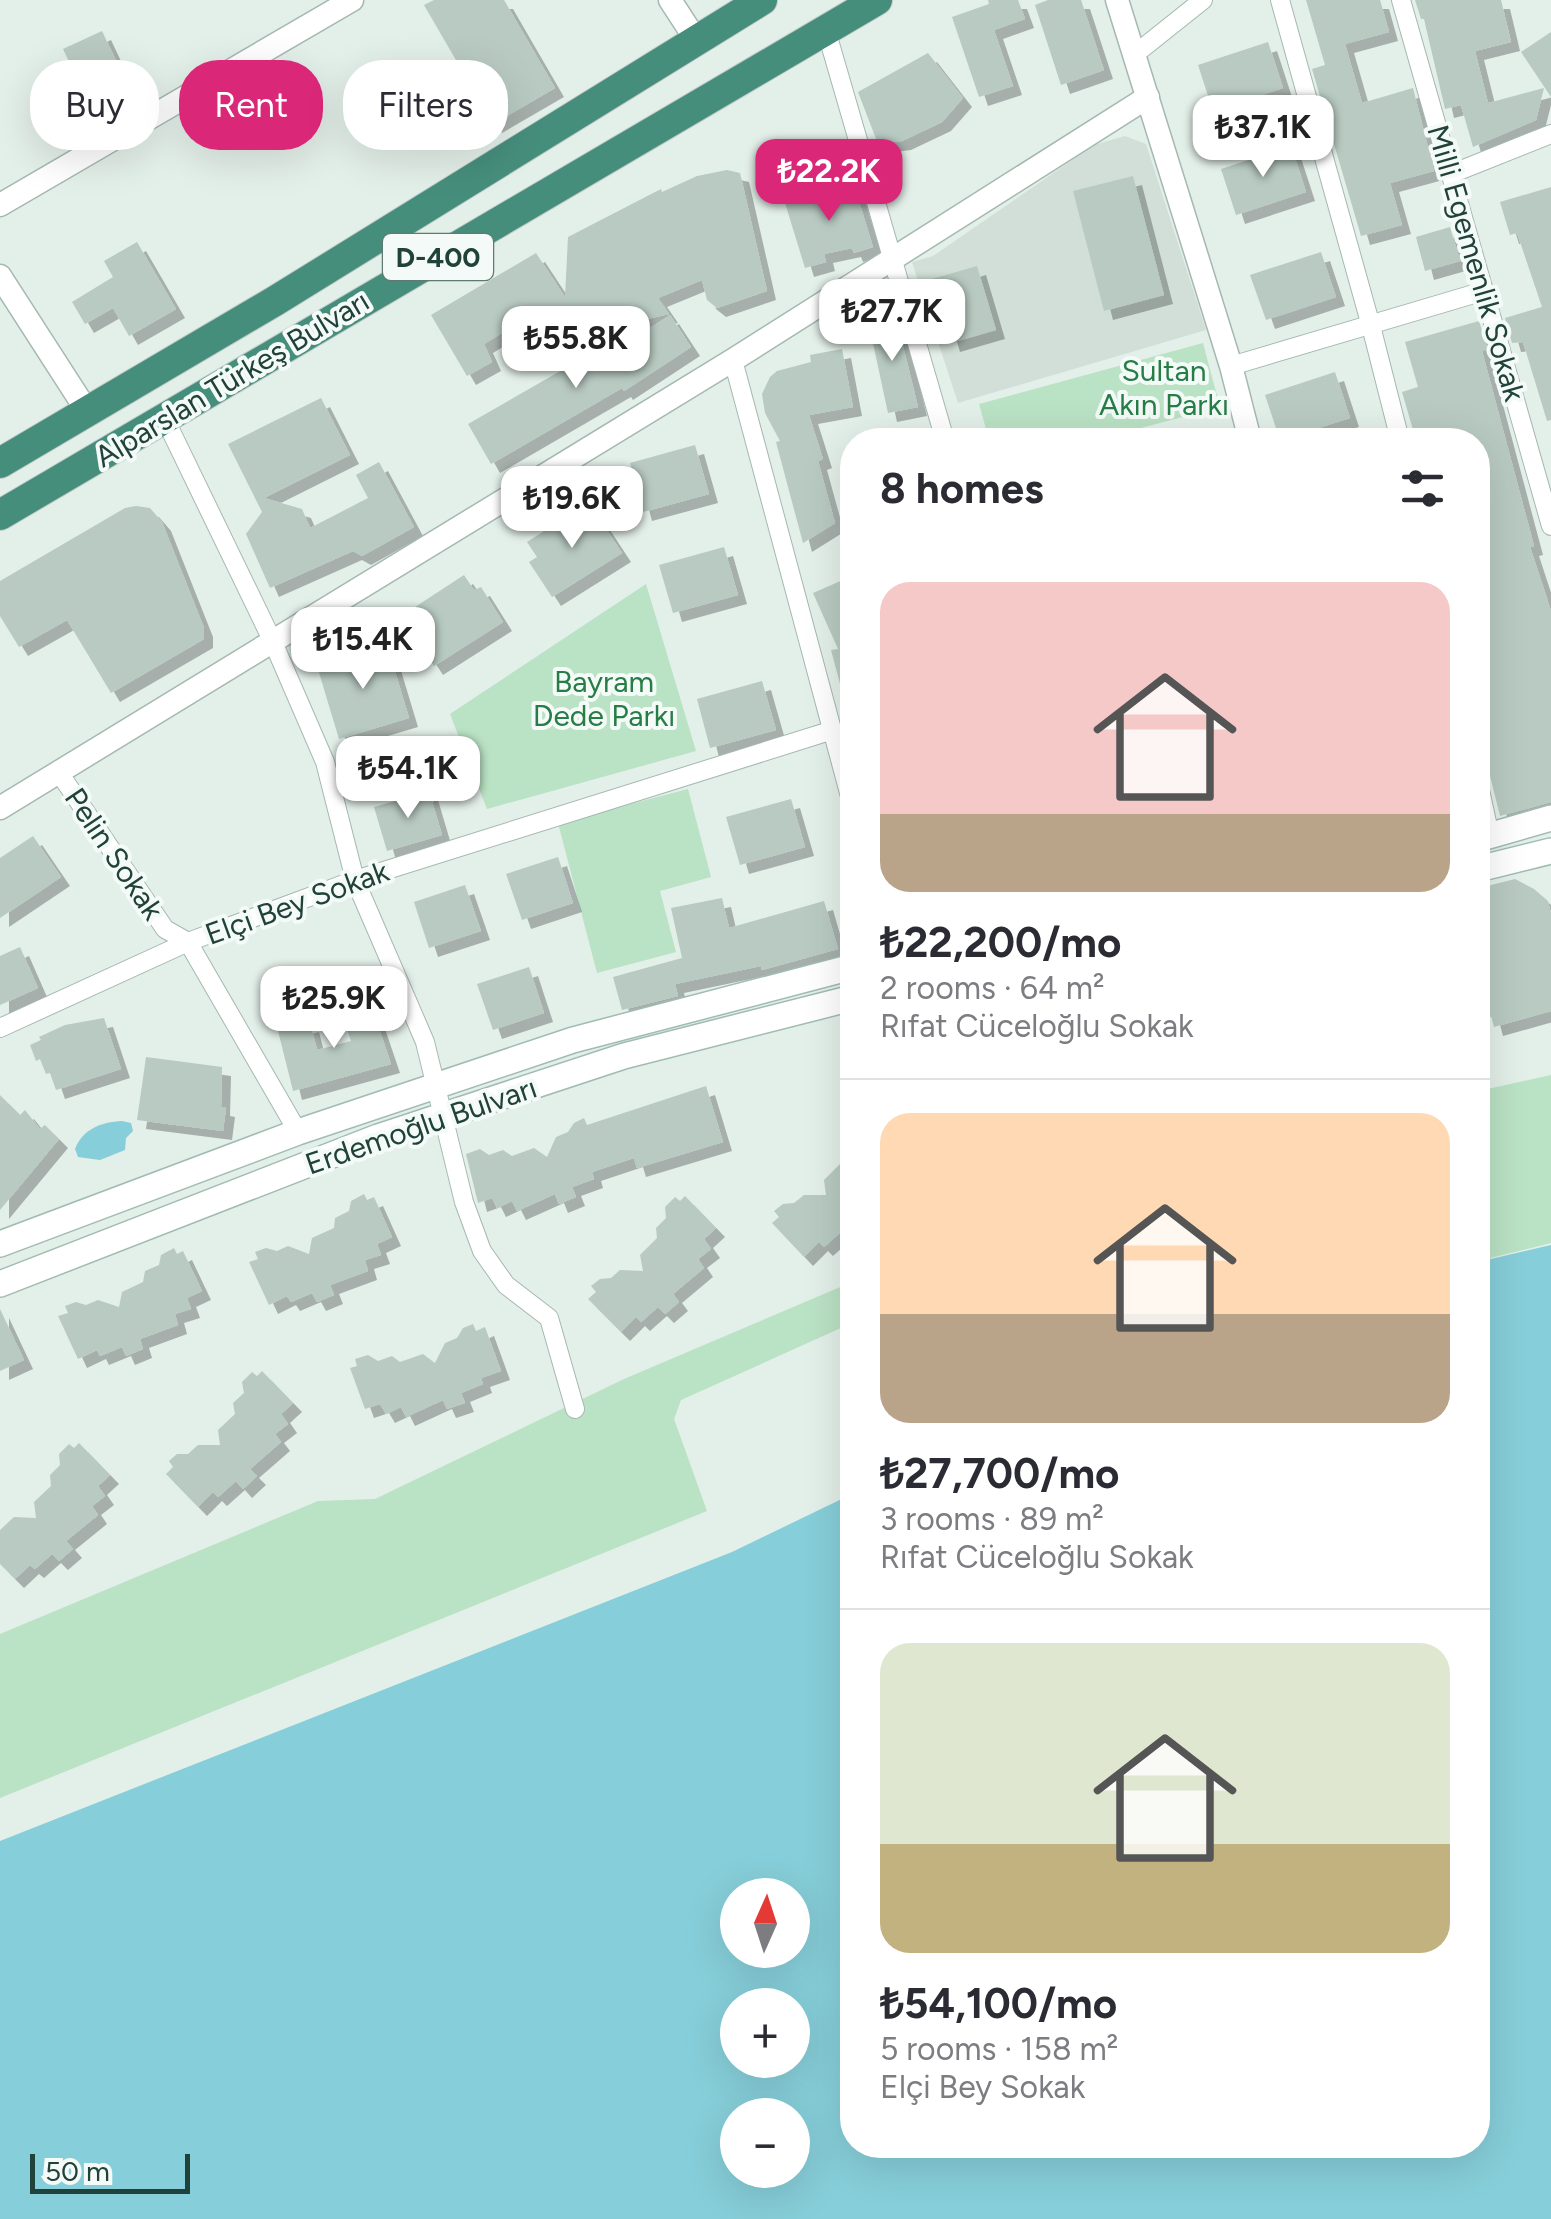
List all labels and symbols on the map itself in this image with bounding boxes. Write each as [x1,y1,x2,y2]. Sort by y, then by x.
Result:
pin: ₺37.1K [1182,95,1344,180]
street label: Milli Egemenlik Sokak [1419,120,1534,406]
pin: ₺22.2K [748,139,910,224]
road number: D-400 [383,234,493,280]
pin: ₺27.7K [811,279,973,364]
street label: Alparslan Türkeş Bulvarı [88,282,376,475]
pin: ₺55.8K [495,306,657,391]
park label: Sultan Akın Parkı [1099,352,1229,423]
pin: ₺19.6K [491,466,653,551]
pin: ₺15.4K [282,607,444,692]
park label: Bayram Dede Parkı [533,663,675,734]
pin: ₺54.1K [327,736,489,821]
street label: Pelin Sokak [57,781,172,927]
street label: Elçi Bey Sokak [200,852,394,953]
pin: ₺25.9K [253,966,415,1051]
street label: Erdemoğlu Bulvarı [300,1069,541,1182]
north arrow [720,1878,810,1968]
scale bar [30,2149,190,2194]

